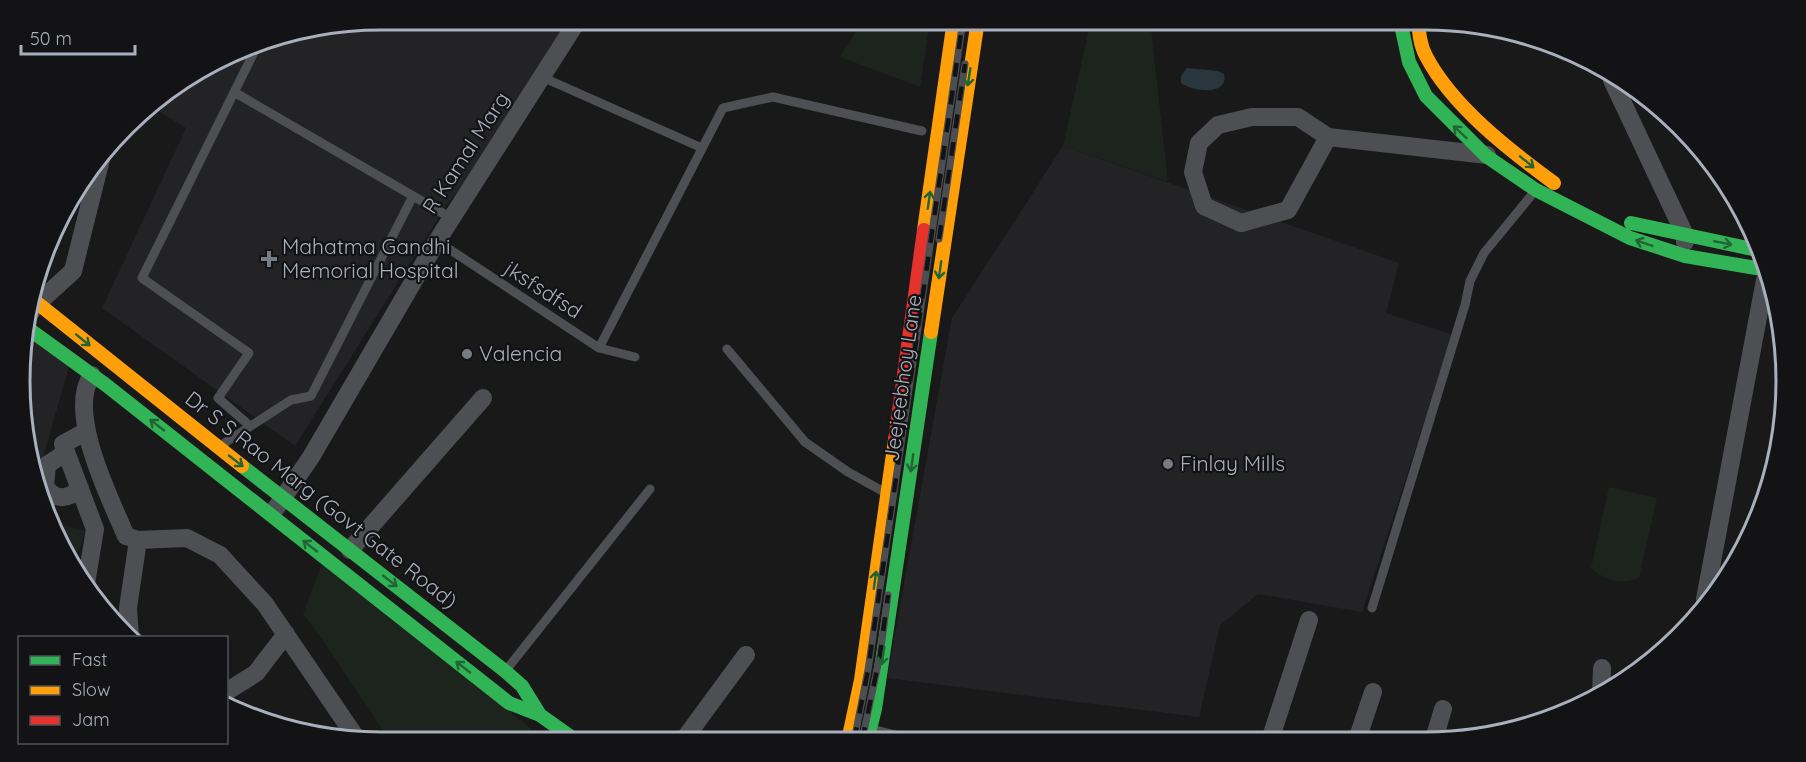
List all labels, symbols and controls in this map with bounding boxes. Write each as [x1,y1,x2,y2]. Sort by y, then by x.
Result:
scale bar [21,18,135,56]
text: 50 m [30,27,72,50]
one-way arrow [963,67,974,87]
street label: R Kamal Marg [416,87,514,218]
one-way arrow [1453,125,1468,139]
one-way arrow [1519,155,1534,169]
one-way arrow [923,190,934,210]
place label: Mahatma Gandhi Memorial Hospital [282,233,458,283]
one-way arrow [1635,237,1654,248]
one-way arrow [1713,238,1733,249]
marker: Mahatma Gandhi Memorial Hospital [260,250,278,268]
street label: jksfsdfsd [499,254,587,324]
one-way arrow [935,260,946,280]
street label: Jeejeebhoy Lane [877,293,927,463]
one-way arrow [75,334,91,347]
place label: Valencia [479,340,562,366]
marker: Valencia [460,347,474,361]
street label: Dr S S Rao Marg (Govt Gate Road) [180,385,463,614]
one-way arrow [149,419,165,432]
place label: Finlay Mills [1180,450,1285,476]
one-way arrow [907,453,918,473]
one-way arrow [228,455,244,467]
marker: Finlay Mills [1161,457,1175,471]
one-way arrow [302,540,318,553]
one-way arrow [870,571,881,590]
one-way arrow [382,574,398,587]
legend [18,636,228,744]
one-way arrow [877,646,888,665]
text: Fast [72,648,107,671]
one-way arrow [455,660,471,673]
text: Slow [72,678,110,701]
text: Jam [72,708,110,731]

